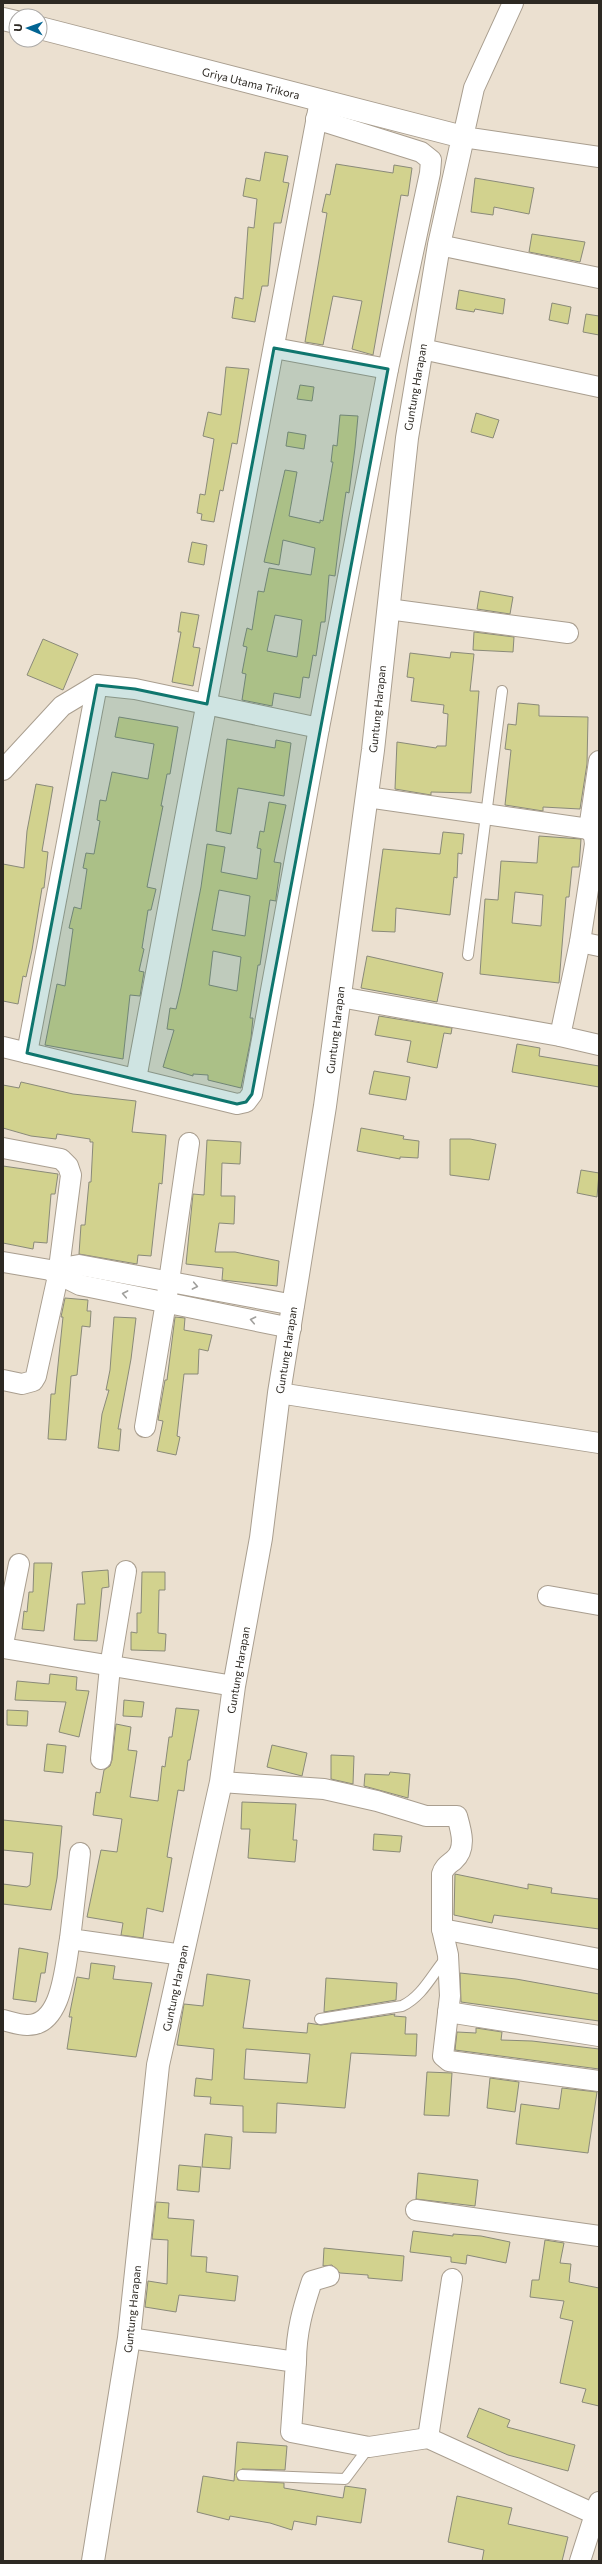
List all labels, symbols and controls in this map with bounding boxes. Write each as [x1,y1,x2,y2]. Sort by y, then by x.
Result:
north arrow [8,8,48,48]
text: U [11,23,24,32]
street label: Griya Utama Trikora [201,65,301,101]
street label: Guntung Harapan [401,342,429,432]
street label: Guntung Harapan [366,664,388,754]
street label: Guntung Harapan [323,985,347,1075]
one-way arrow [191,1281,198,1289]
one-way arrow [122,1291,128,1299]
street label: Guntung Harapan [273,1305,299,1395]
one-way arrow [250,1317,256,1325]
street label: Guntung Harapan [224,1625,252,1715]
street label: Guntung Harapan [159,1944,191,2032]
street label: Guntung Harapan [121,2264,143,2354]

